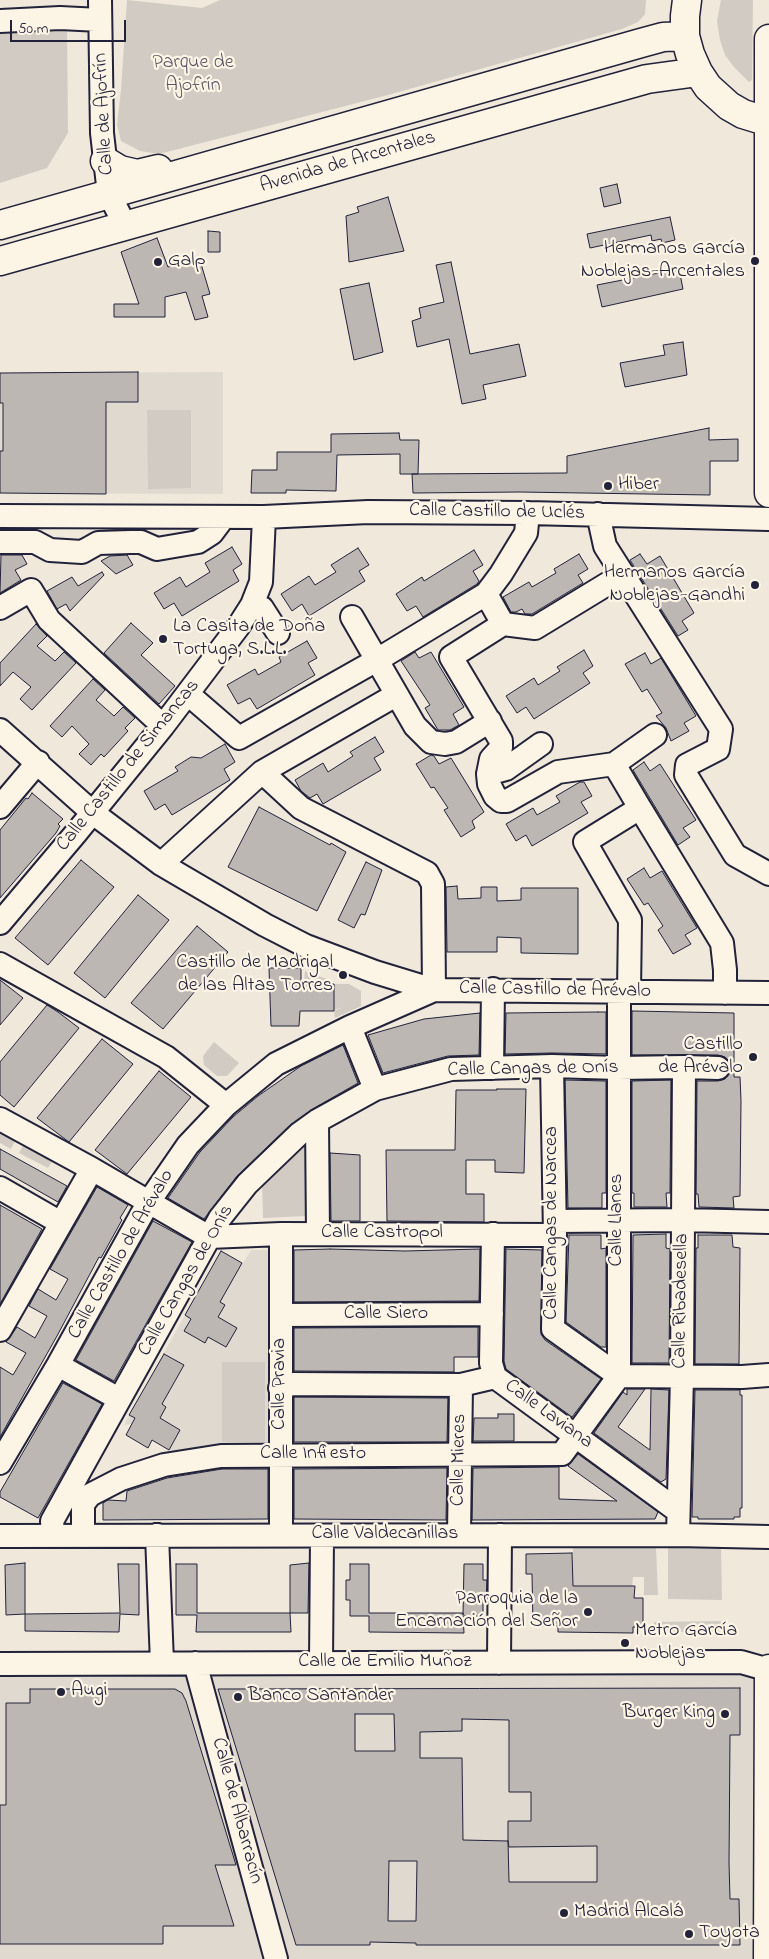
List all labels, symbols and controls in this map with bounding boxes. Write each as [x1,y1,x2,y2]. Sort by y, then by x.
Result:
scale bar [12,10,129,42]
text: 50 m [18,18,48,40]
street label: Calle de Ajofrín [90,52,120,176]
park label: Parque de Ajofrín [152,52,234,99]
street label: Avenida de Arcentales [257,126,439,200]
place label: Hermanos García Noblejas-Arcentales [581,238,745,285]
place label: Galp [168,250,206,274]
marker: Hermanos García Noblejas-Arcentales [749,255,761,267]
marker: Galp [152,256,164,268]
place label: Hiber [618,474,659,498]
marker: Hiber [602,480,614,492]
street label: Calle Castillo de Uclés [409,499,585,527]
place label: Hermanos García Noblejas-Gandhi [604,562,745,609]
marker: Hermanos García Noblejas-Gandhi [749,579,761,591]
place label: La Casita de Doña Tortuga, S.L.L. [173,616,325,663]
marker: La Casita de Doña Tortuga, S.L.L. [157,633,169,645]
street label: Calle Castillo de Simancas [52,675,206,857]
place label: Castillo de Madrigal de las Altas Torres [176,952,333,999]
marker: Castillo de Madrigal de las Altas Torres [337,969,349,981]
street label: Calle Castillo de Arévalo [459,977,651,1005]
place label: Castillo de Arévalo [658,1034,743,1081]
marker: Castillo de Arévalo [747,1051,759,1063]
street label: Calle Cangas de Onís [447,1057,619,1083]
street label: Calle Cangas de Narcea [541,1126,565,1320]
street label: Calle Castillo de Arévalo [64,1166,180,1344]
street label: Calle Llanes [606,1173,630,1267]
street label: Calle Cangas de Onís [134,1201,240,1361]
street label: Calle Castropol [321,1222,443,1246]
street label: Calle Ribadesella [669,1233,695,1369]
street label: Calle Siero [344,1303,428,1327]
street label: Calle Pravia [269,1338,293,1430]
street label: Calle Laviana [499,1375,597,1455]
street label: Calle Mieres [447,1414,473,1506]
street label: Calle Infiesto [260,1443,366,1467]
street label: Calle Valdecanillas [311,1523,459,1547]
place label: Parroquia de la Encarnación del Señor [395,1588,578,1635]
marker: Parroquia de la Encarnación del Señor [582,1606,594,1618]
place label: Metro García Noblejas [635,1620,737,1667]
marker: Metro García Noblejas [619,1637,631,1649]
street label: Calle de Emilio Muñoz [298,1651,472,1675]
place label: Augi [71,1680,107,1704]
place label: Banco Santander [248,1685,394,1709]
marker: Augi [55,1686,67,1698]
marker: Banco Santander [232,1691,244,1703]
place label: Burger King [623,1702,715,1726]
marker: Burger King [719,1708,731,1720]
street label: Calle de Albarracín [205,1735,267,1887]
place label: Madrid Alcalá [574,1901,683,1925]
marker: Madrid Alcalá [558,1907,570,1919]
place label: Toyota [699,1922,760,1946]
marker: Toyota [683,1928,695,1940]

